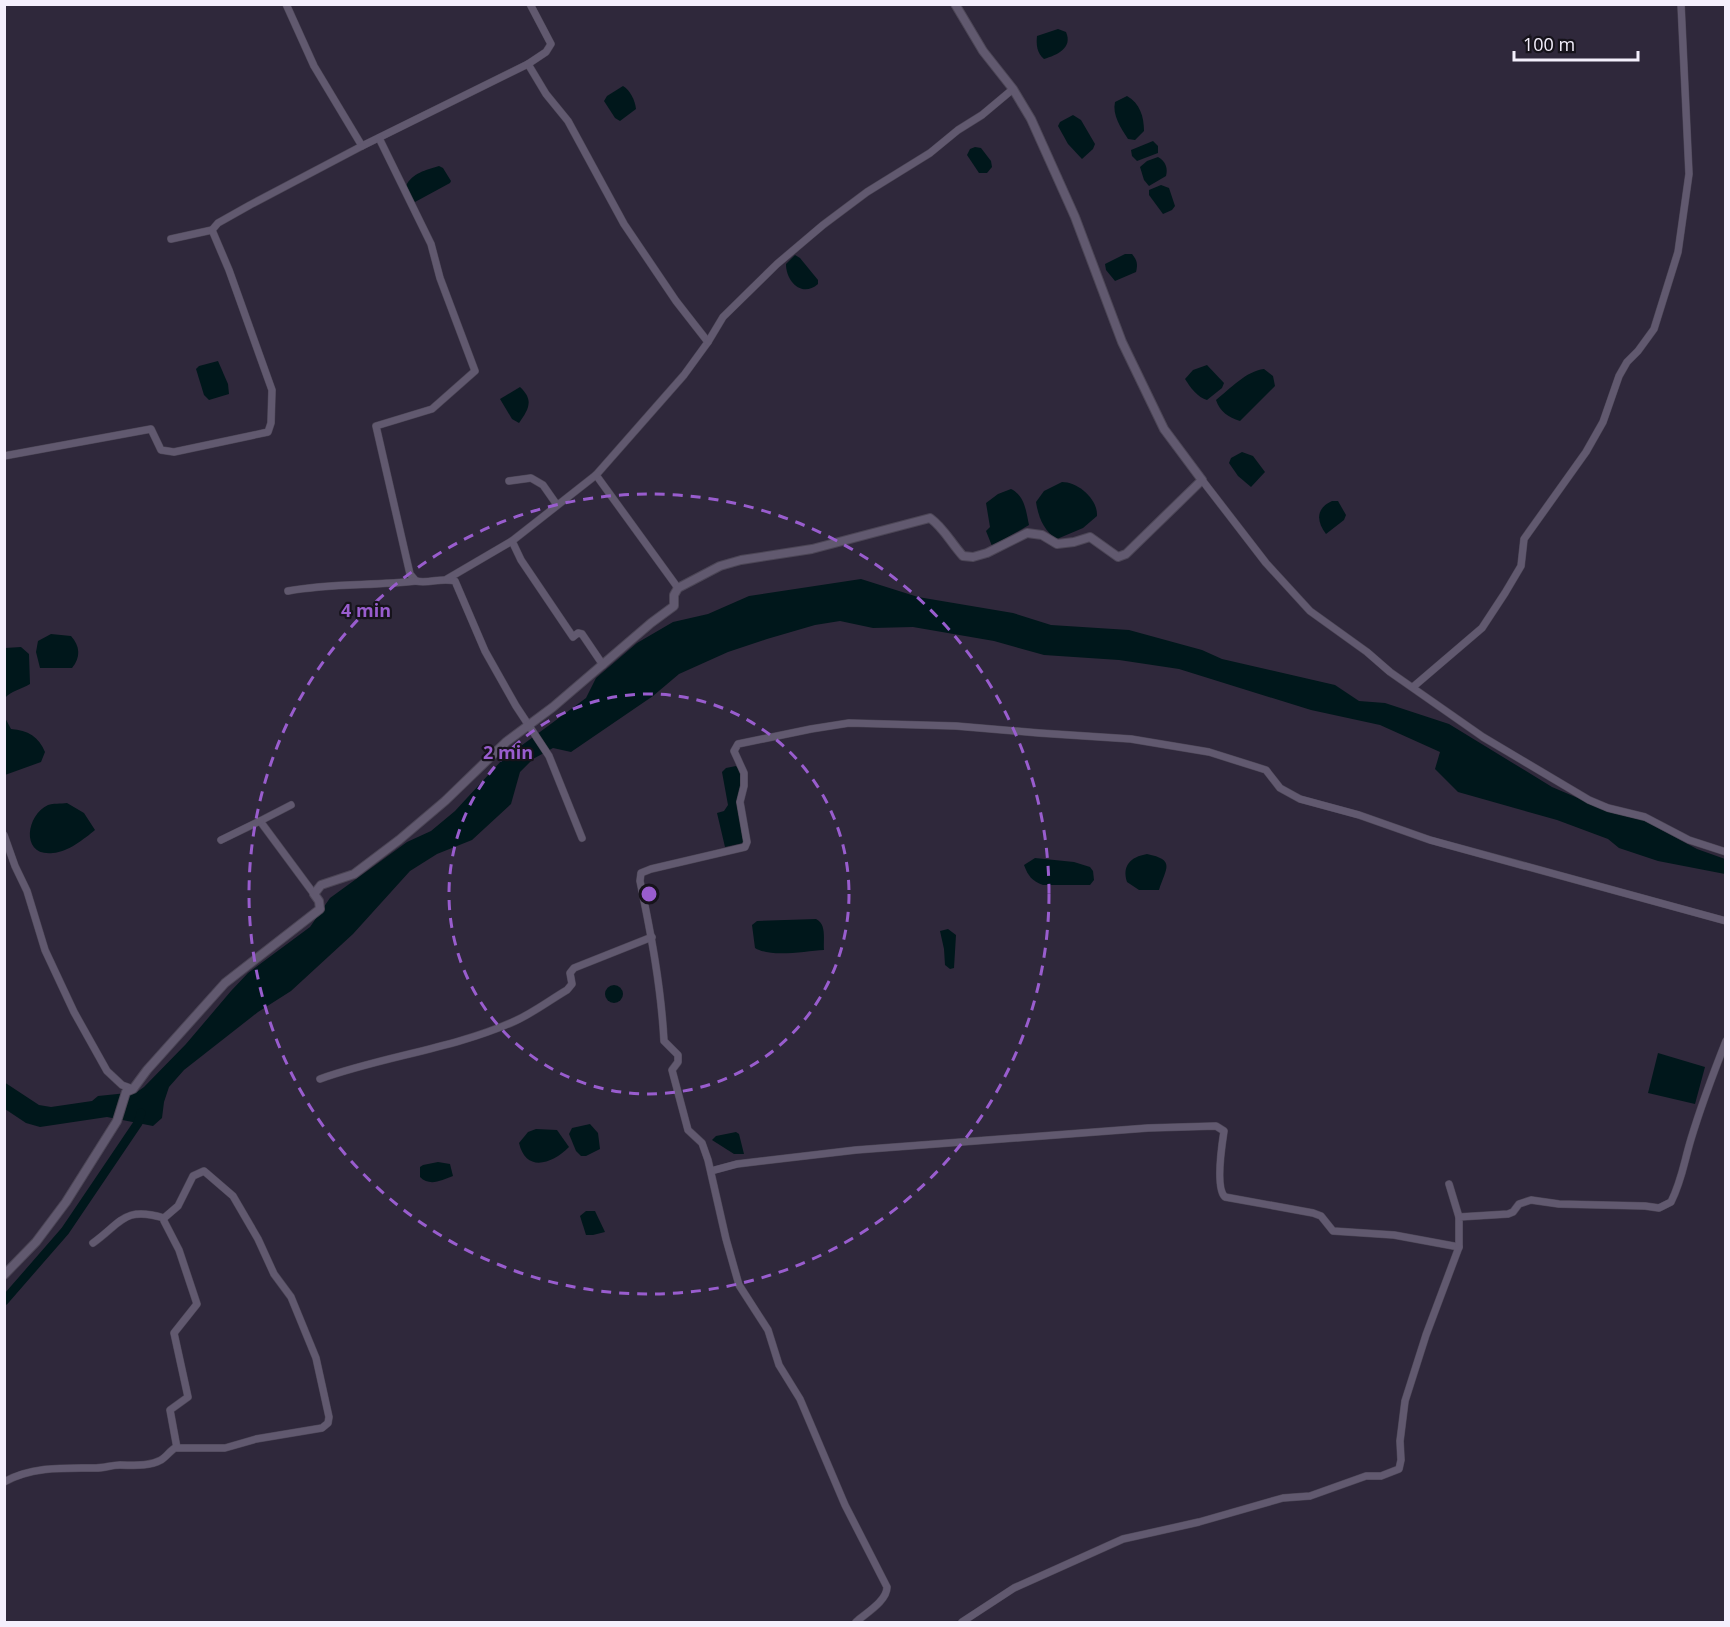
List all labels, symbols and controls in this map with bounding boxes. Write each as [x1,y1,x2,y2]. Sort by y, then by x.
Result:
scale bar [1514,24,1638,62]
text: 100 m [1523,32,1575,56]
text: 4 min [341,598,391,622]
text: 2 min [483,740,533,764]
centre of rings [639,884,659,904]

